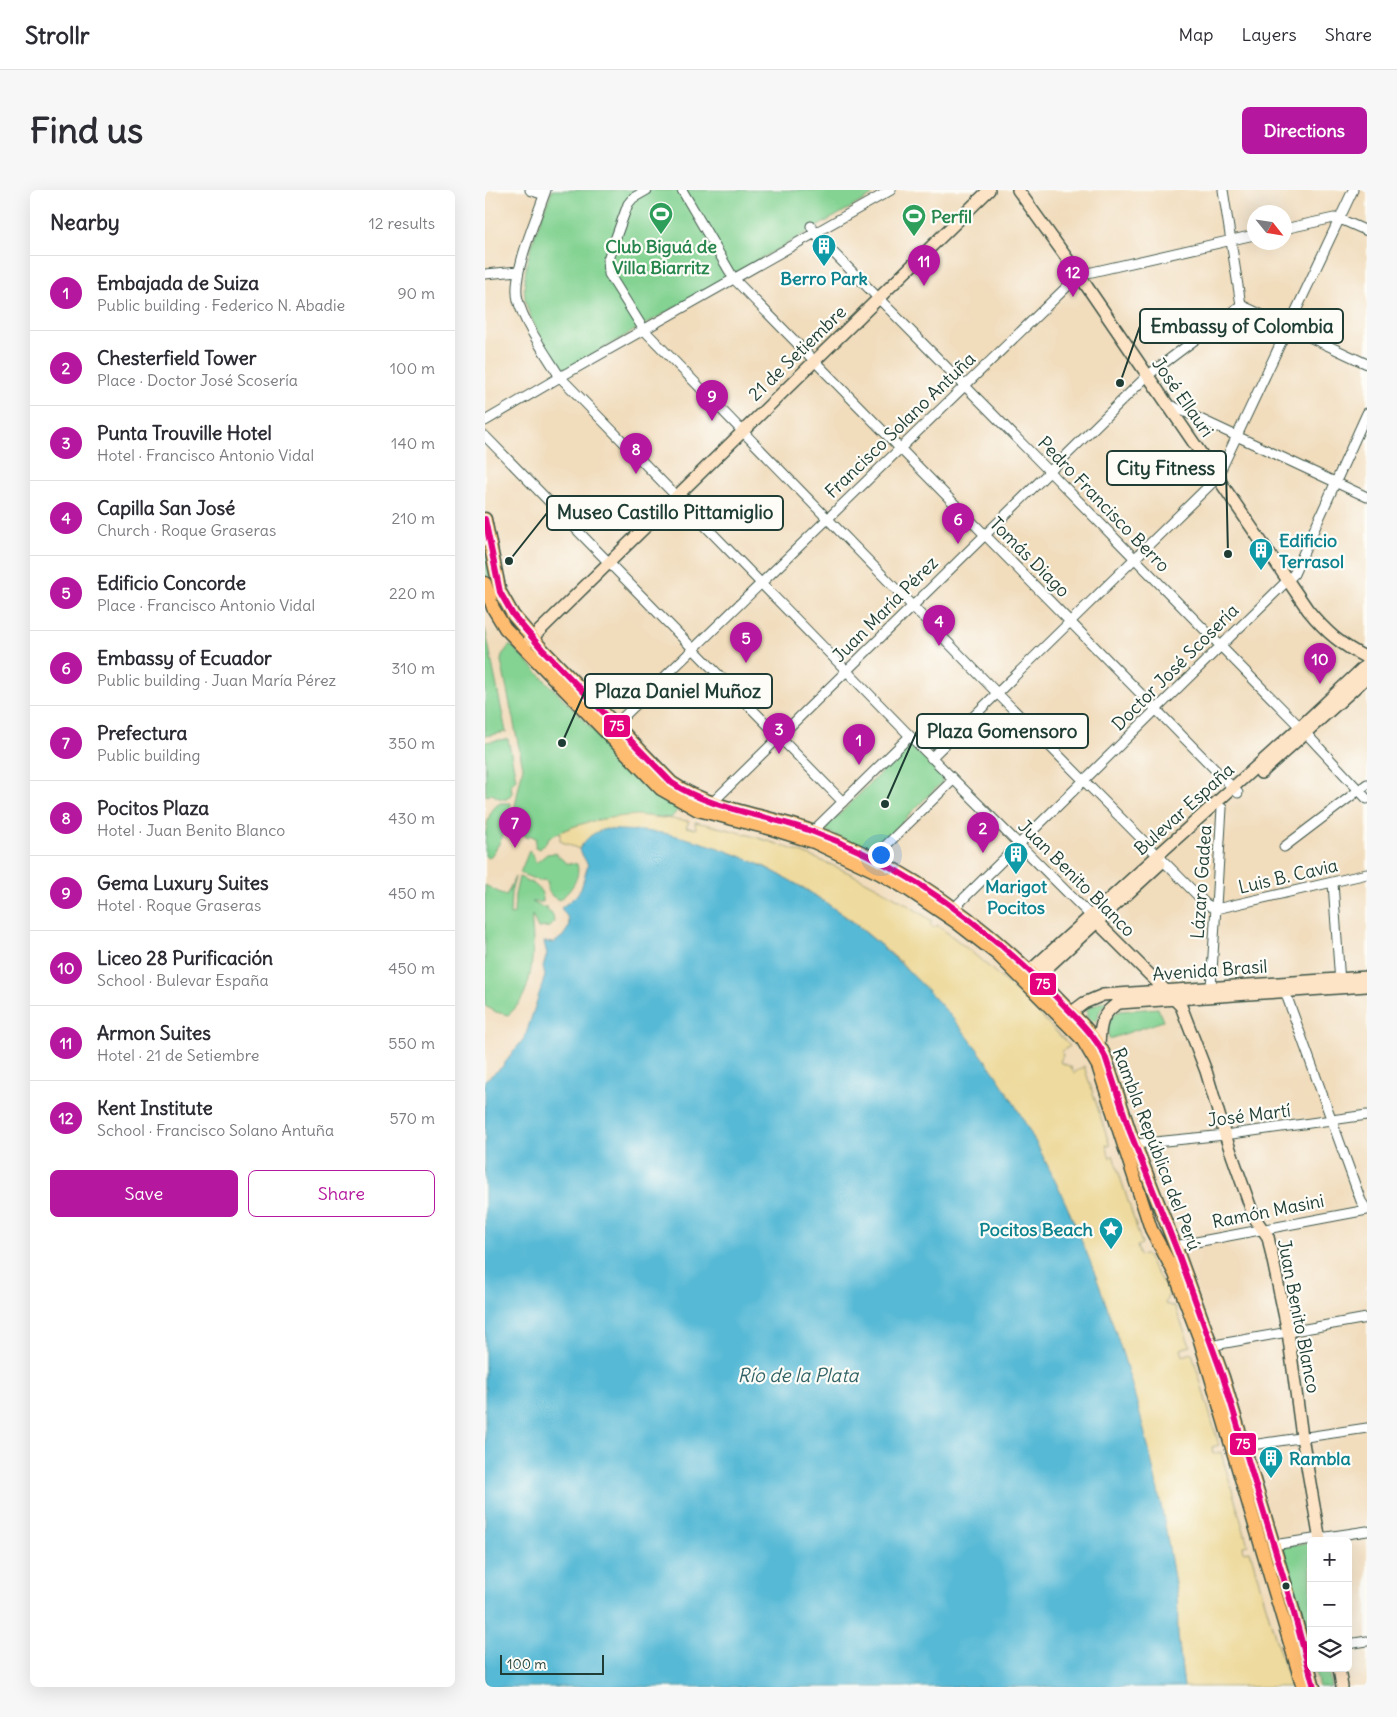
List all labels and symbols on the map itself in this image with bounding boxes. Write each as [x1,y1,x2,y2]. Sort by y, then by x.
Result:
sports icon: Club Biguá de Villa Biarritz [648,201,674,235]
sports icon: Perfil [901,203,927,237]
place label: Perfil [931,205,972,228]
north arrow [1247,205,1292,250]
building icon: Berro Park [811,233,837,267]
place label: Club Biguá de Villa Biarritz [605,235,717,279]
pin: 11 [908,245,940,286]
pin: 12 [1057,256,1089,297]
place label: Berro Park [780,267,868,290]
street label: 21 de Setiembre [743,300,851,406]
callout: Embassy of Colombia [1140,309,1343,343]
text: Embassy of Colombia [1150,314,1334,338]
street label: Francisco Solano Antuña [820,347,980,503]
street label: José Ellauri [1147,353,1219,441]
pin: 9 [696,380,728,421]
street label: Pedro Francisco Berro [1033,431,1175,577]
pin: 8 [620,433,652,474]
callout: City Fitness [1107,451,1226,485]
text: City Fitness [1117,456,1216,480]
callout: Museo Castillo Pittamiglio [547,496,783,530]
text: Museo Castillo Pittamiglio [557,500,774,524]
pin: 6 [942,503,974,544]
street label: Tomás Diago [985,512,1075,602]
place label: Edificio Terrasol [1279,529,1344,573]
building icon: Edificio Terrasol [1248,537,1274,571]
street label: Juan María Pérez [827,551,943,667]
street label: Doctor José Scosería [1107,599,1243,735]
pin: 4 [923,605,955,646]
pin: 5 [730,622,762,663]
pin: 10 [1304,643,1336,684]
callout: Plaza Daniel Muñoz [585,674,772,708]
text: Plaza Daniel Muñoz [595,679,761,703]
pin: 3 [763,713,795,754]
line badge: 75 [603,714,631,738]
callout: Plaza Gomensoro [917,714,1088,748]
text: 75 [610,717,624,735]
text: Plaza Gomensoro [927,719,1078,743]
pin: 1 [843,724,875,765]
street label: Bulevar España [1129,758,1239,860]
pin: 7 [499,807,531,848]
pin: 2 [967,812,999,853]
street label: Juan Benito Blanco [1013,814,1141,942]
street label: Lázaro Gadea [1186,824,1216,940]
building icon: Marigot Pocitos [1003,841,1029,875]
your location [868,842,894,868]
street label: Luis B. Cavia [1236,853,1340,899]
place label: Marigot Pocitos [985,875,1048,919]
street label: Avenida Brasil [1152,955,1268,985]
line badge: 75 [1029,972,1057,996]
text: 75 [1036,975,1050,993]
street label: Rambla República del Perú [1108,1044,1206,1254]
street label: José Martí [1206,1098,1292,1132]
street label: Ramón Masini [1210,1189,1326,1233]
place icon: Pocitos Beach [1098,1216,1124,1250]
place label: Pocitos Beach [979,1218,1094,1241]
street label: Juan Benito Blanco [1273,1237,1325,1395]
water label: Río de la Plata [738,1363,860,1387]
line badge: 75 [1229,1432,1257,1456]
text: 75 [1236,1435,1250,1453]
building icon: Rambla [1258,1445,1284,1479]
place label: Rambla [1289,1447,1351,1470]
unlabelled marker [1281,1581,1291,1591]
scale bar [500,1652,604,1675]

